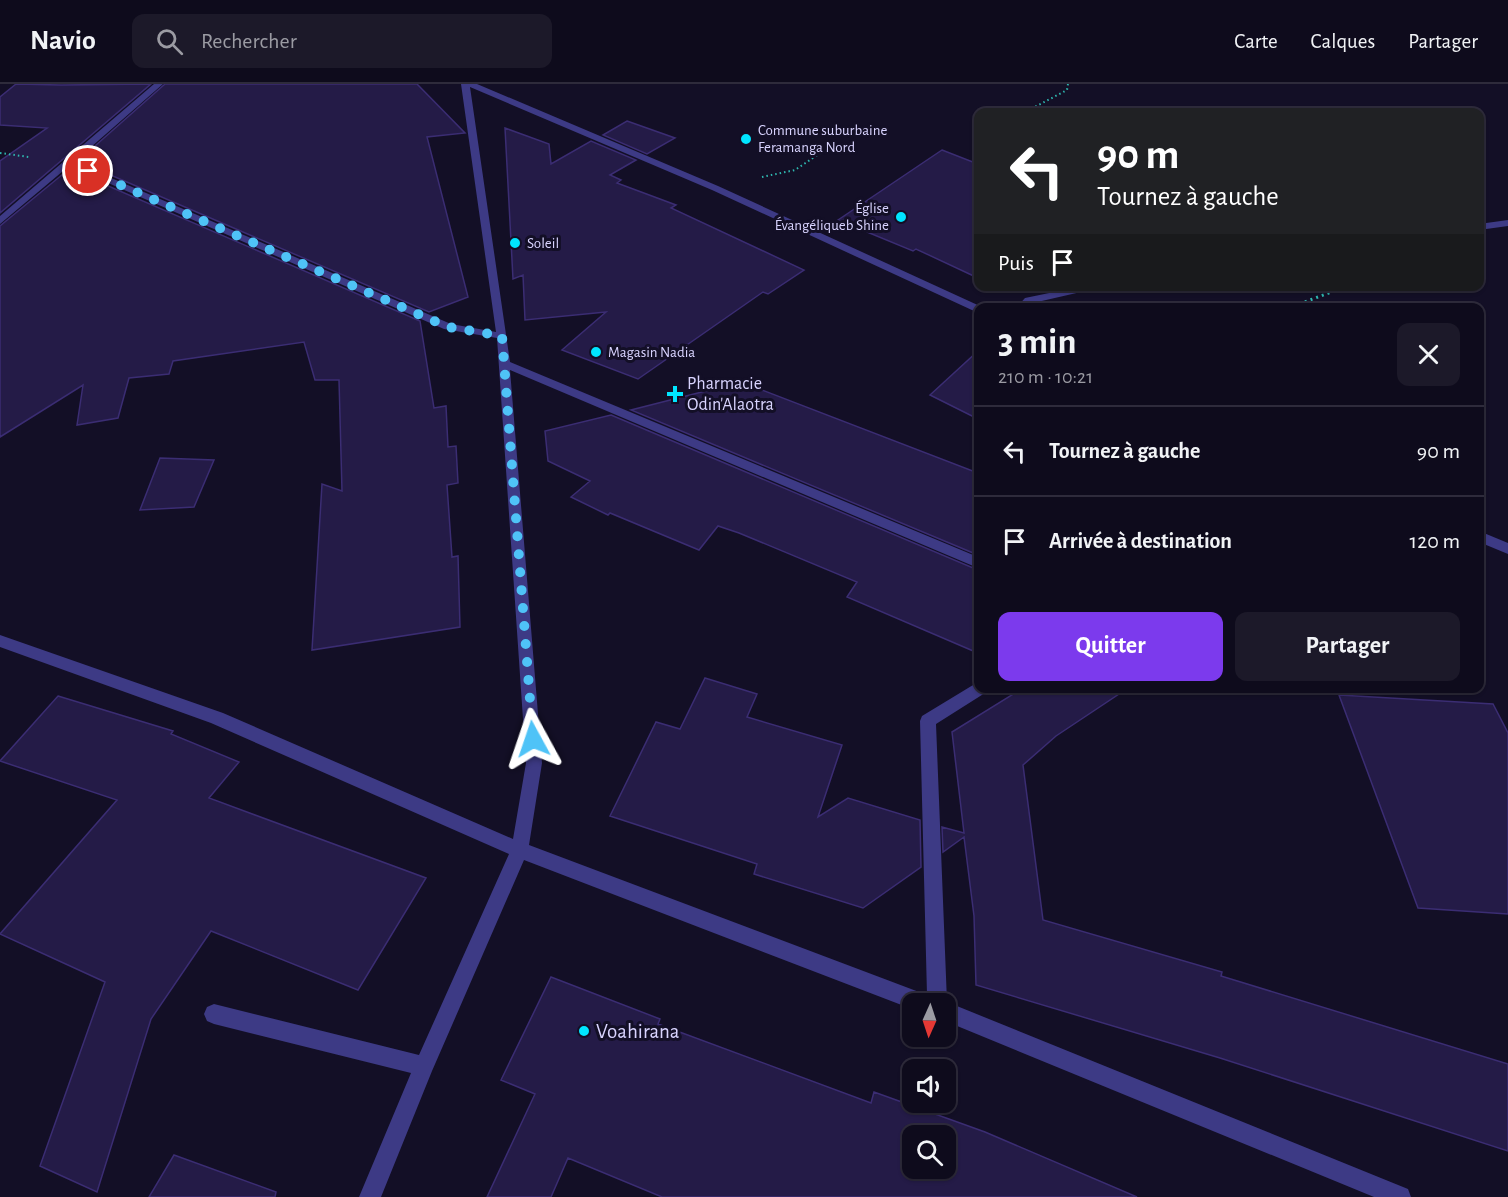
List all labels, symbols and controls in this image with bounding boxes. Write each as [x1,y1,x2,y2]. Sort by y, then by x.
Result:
search box [132,14,552,68]
icon: search [153,25,186,58]
text: Navio [30,27,96,55]
text: Rechercher [201,30,297,52]
text: Carte [1234,31,1278,52]
text: Calques [1311,31,1375,52]
text: Partager [1408,31,1478,52]
place label: Commune suburbaine Feramanga Nord [758,123,887,155]
marker: Commune suburbaine Feramanga Nord [739,132,753,146]
icon: left [998,132,1076,210]
text: 90 m [1097,134,1179,176]
pin [62,145,113,196]
icon: arrive [71,154,104,187]
text: Tournez à gauche [1097,183,1279,210]
place label: Église Évangéliqueb Shine [775,199,889,233]
marker: Église Évangéliqueb Shine [894,210,908,224]
marker: Soleil [508,236,522,250]
place label: Soleil [527,236,559,251]
icon: arrive [1046,246,1079,279]
text: Puis [998,252,1034,274]
button: close [1397,323,1460,386]
text: 3 min [998,324,1076,360]
marker: Magasin Nadia [589,345,603,359]
place label: Magasin Nadia [608,345,695,360]
text: 210 m · 10:21 [998,367,1093,387]
place label: Pharmacie Odin'Alaotra [687,375,774,414]
marker: Pharmacie Odin'Alaotra [668,387,682,401]
icon: left [998,435,1031,468]
text: Tournez à gauche [1049,440,1200,462]
text: 90 m [1417,440,1460,462]
icon: arrive [998,525,1031,558]
text: Arrivée à destination [1049,530,1232,552]
text: 120 m [1410,530,1460,552]
button: Quitter [998,612,1223,681]
button: Partager [1235,612,1460,681]
position arrow [501,707,565,771]
north arrow [902,993,956,1047]
map controls [902,993,956,1179]
place label: Voahirana [596,1021,680,1042]
marker: Voahirana [577,1024,591,1038]
button: sound [902,1059,956,1113]
button: search [902,1125,956,1179]

